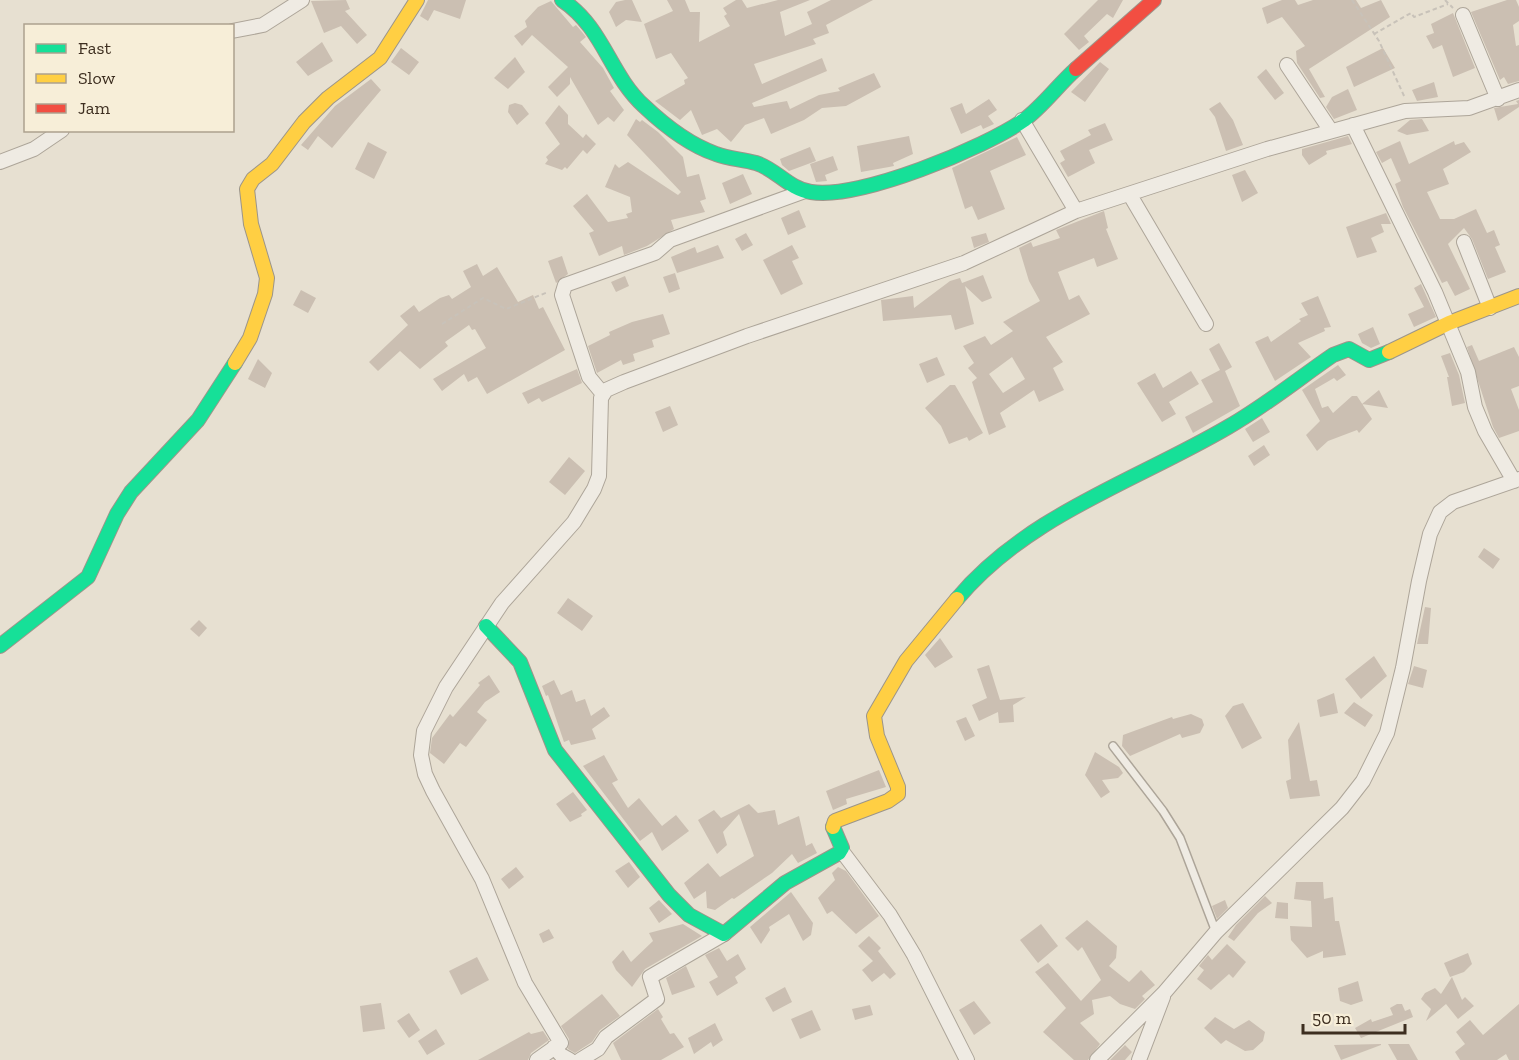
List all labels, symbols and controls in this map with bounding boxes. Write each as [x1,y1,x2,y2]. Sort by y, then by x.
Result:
legend [24,24,234,132]
text: Fast [78,37,111,59]
text: Slow [78,67,115,89]
text: Jam [78,97,110,119]
scale bar [1303,997,1405,1035]
text: 50 m [1312,1007,1352,1029]

